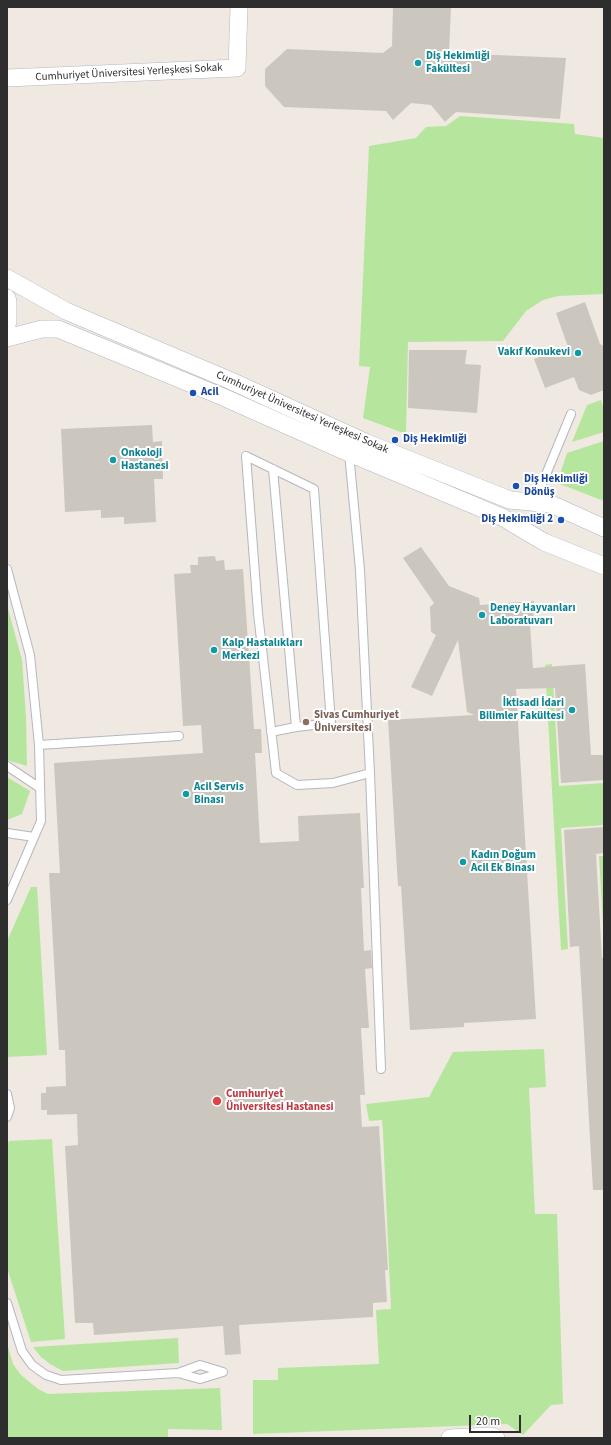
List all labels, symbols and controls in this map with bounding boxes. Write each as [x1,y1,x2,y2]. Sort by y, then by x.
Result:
place label: Diş Hekimliği Fakültesi [426,50,490,76]
marker: Diş Hekimliği Fakültesi [413,58,423,68]
street label: Cumhuriyet Üniversitesi Yerleşkesi Sokak [35,62,223,84]
place label: Vakıf Konukevi [498,346,570,360]
marker: Vakıf Konukevi [573,348,583,358]
street label: Cumhuriyet Üniversitesi Yerleşkesi Sokak [214,369,390,457]
place label: Acil [201,386,219,400]
marker: Acil [188,388,198,398]
place label: Diş Hekimliği [403,433,467,447]
marker: Diş Hekimliği [390,435,400,445]
place label: Onkoloji Hastanesi [121,447,169,473]
marker: Onkoloji Hastanesi [108,455,118,465]
place label: Diş Hekimliği Dönüş [524,473,588,499]
marker: Diş Hekimliği Dönüş [511,481,521,491]
place label: Diş Hekimliği 2 [481,513,553,527]
marker: Diş Hekimliği 2 [556,515,566,525]
place label: Deney Hayvanları Laboratuvarı [490,602,575,628]
marker: Deney Hayvanları Laboratuvarı [477,610,487,620]
place label: Kalp Hastalıkları Merkezi [222,637,302,663]
marker: Kalp Hastalıkları Merkezi [209,645,219,655]
place label: İktisadi İdari Bilimler Fakültesi [479,697,564,723]
marker: İktisadi İdari Bilimler Fakültesi [567,705,577,715]
place label: Sivas Cumhuriyet Üniversitesi [314,709,399,735]
marker: Sivas Cumhuriyet Üniversitesi [301,717,311,727]
place label: Acil Servis Binası [194,781,244,807]
marker: Acil Servis Binası [181,789,191,799]
place label: Kadın Doğum Acil Ek Binası [471,849,536,875]
marker: Kadın Doğum Acil Ek Binası [458,857,468,867]
place label: Cumhuriyet Üniversitesi Hastanesi [226,1088,334,1114]
marker: Cumhuriyet Üniversitesi Hastanesi [211,1095,223,1107]
scale bar [471,1407,523,1433]
text: 20 m [476,1413,500,1430]

